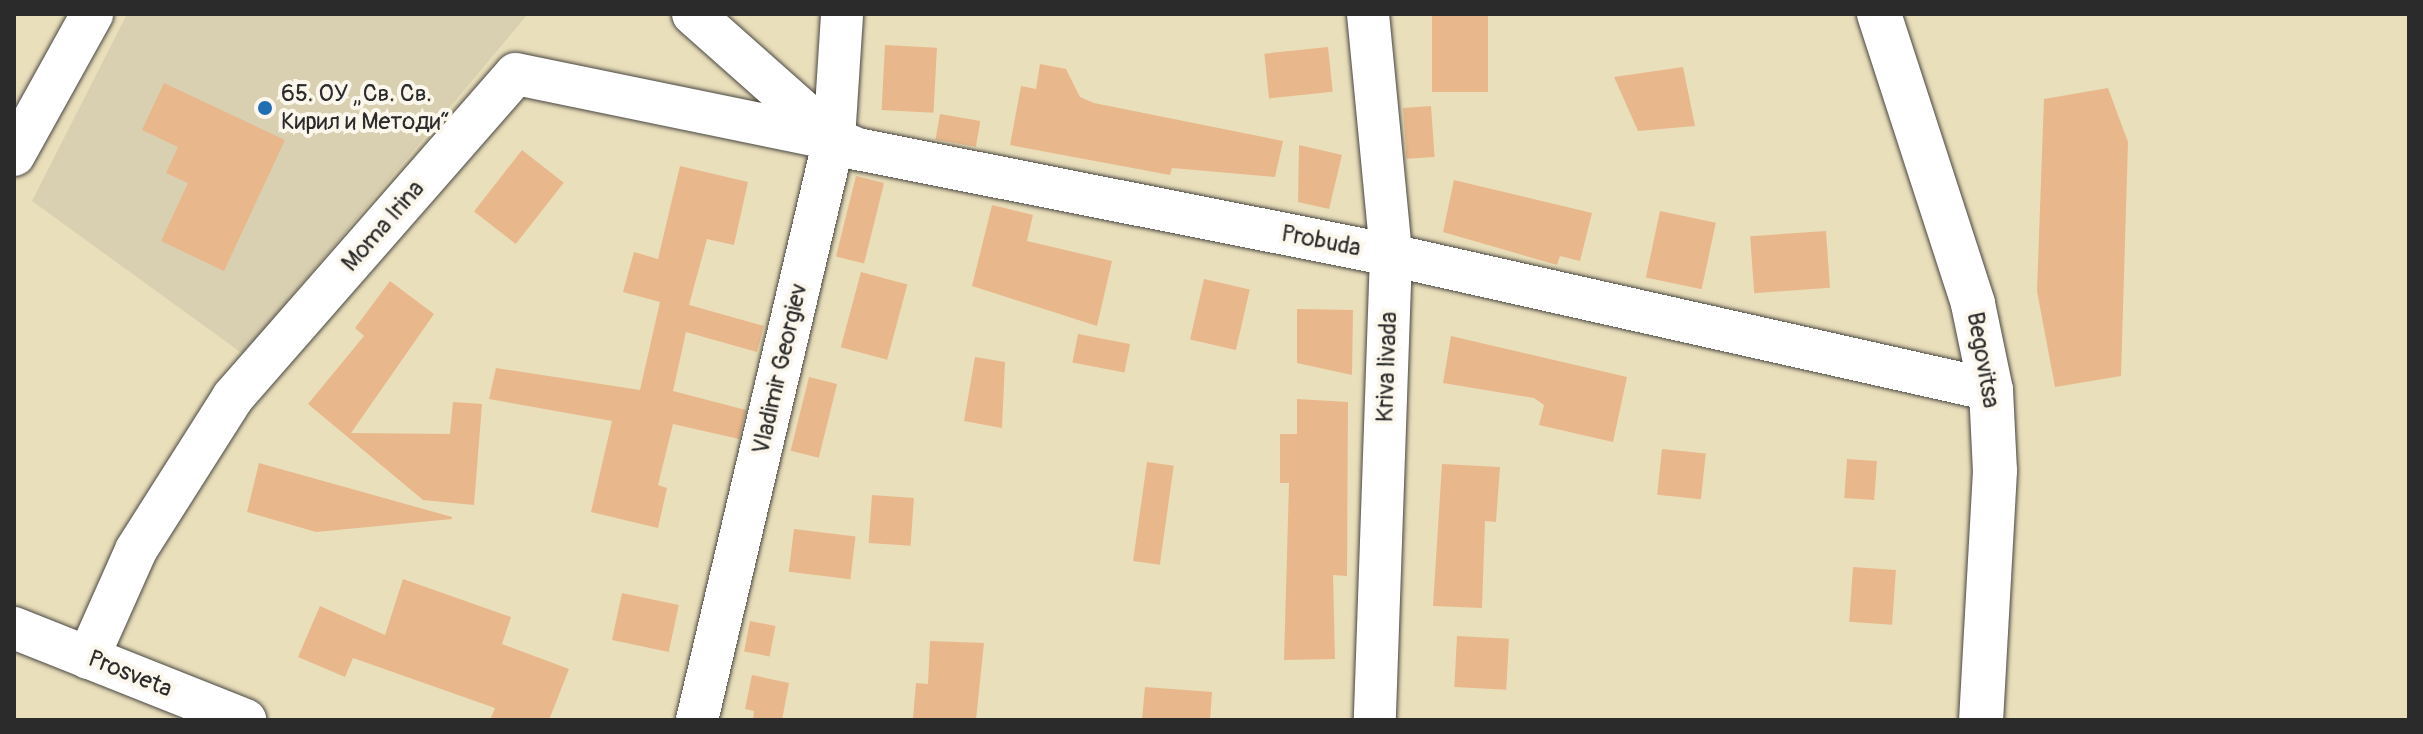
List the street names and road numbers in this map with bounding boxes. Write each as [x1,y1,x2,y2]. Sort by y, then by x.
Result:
street label: Moma Irina [336,175,430,277]
street label: Probuda [1279,219,1363,263]
street label: Vladimir Georgiev [746,281,814,457]
street label: Begovitsa [1960,310,2006,410]
street label: Kriva livada [1371,311,1403,423]
street label: Prosveta [84,644,176,704]

